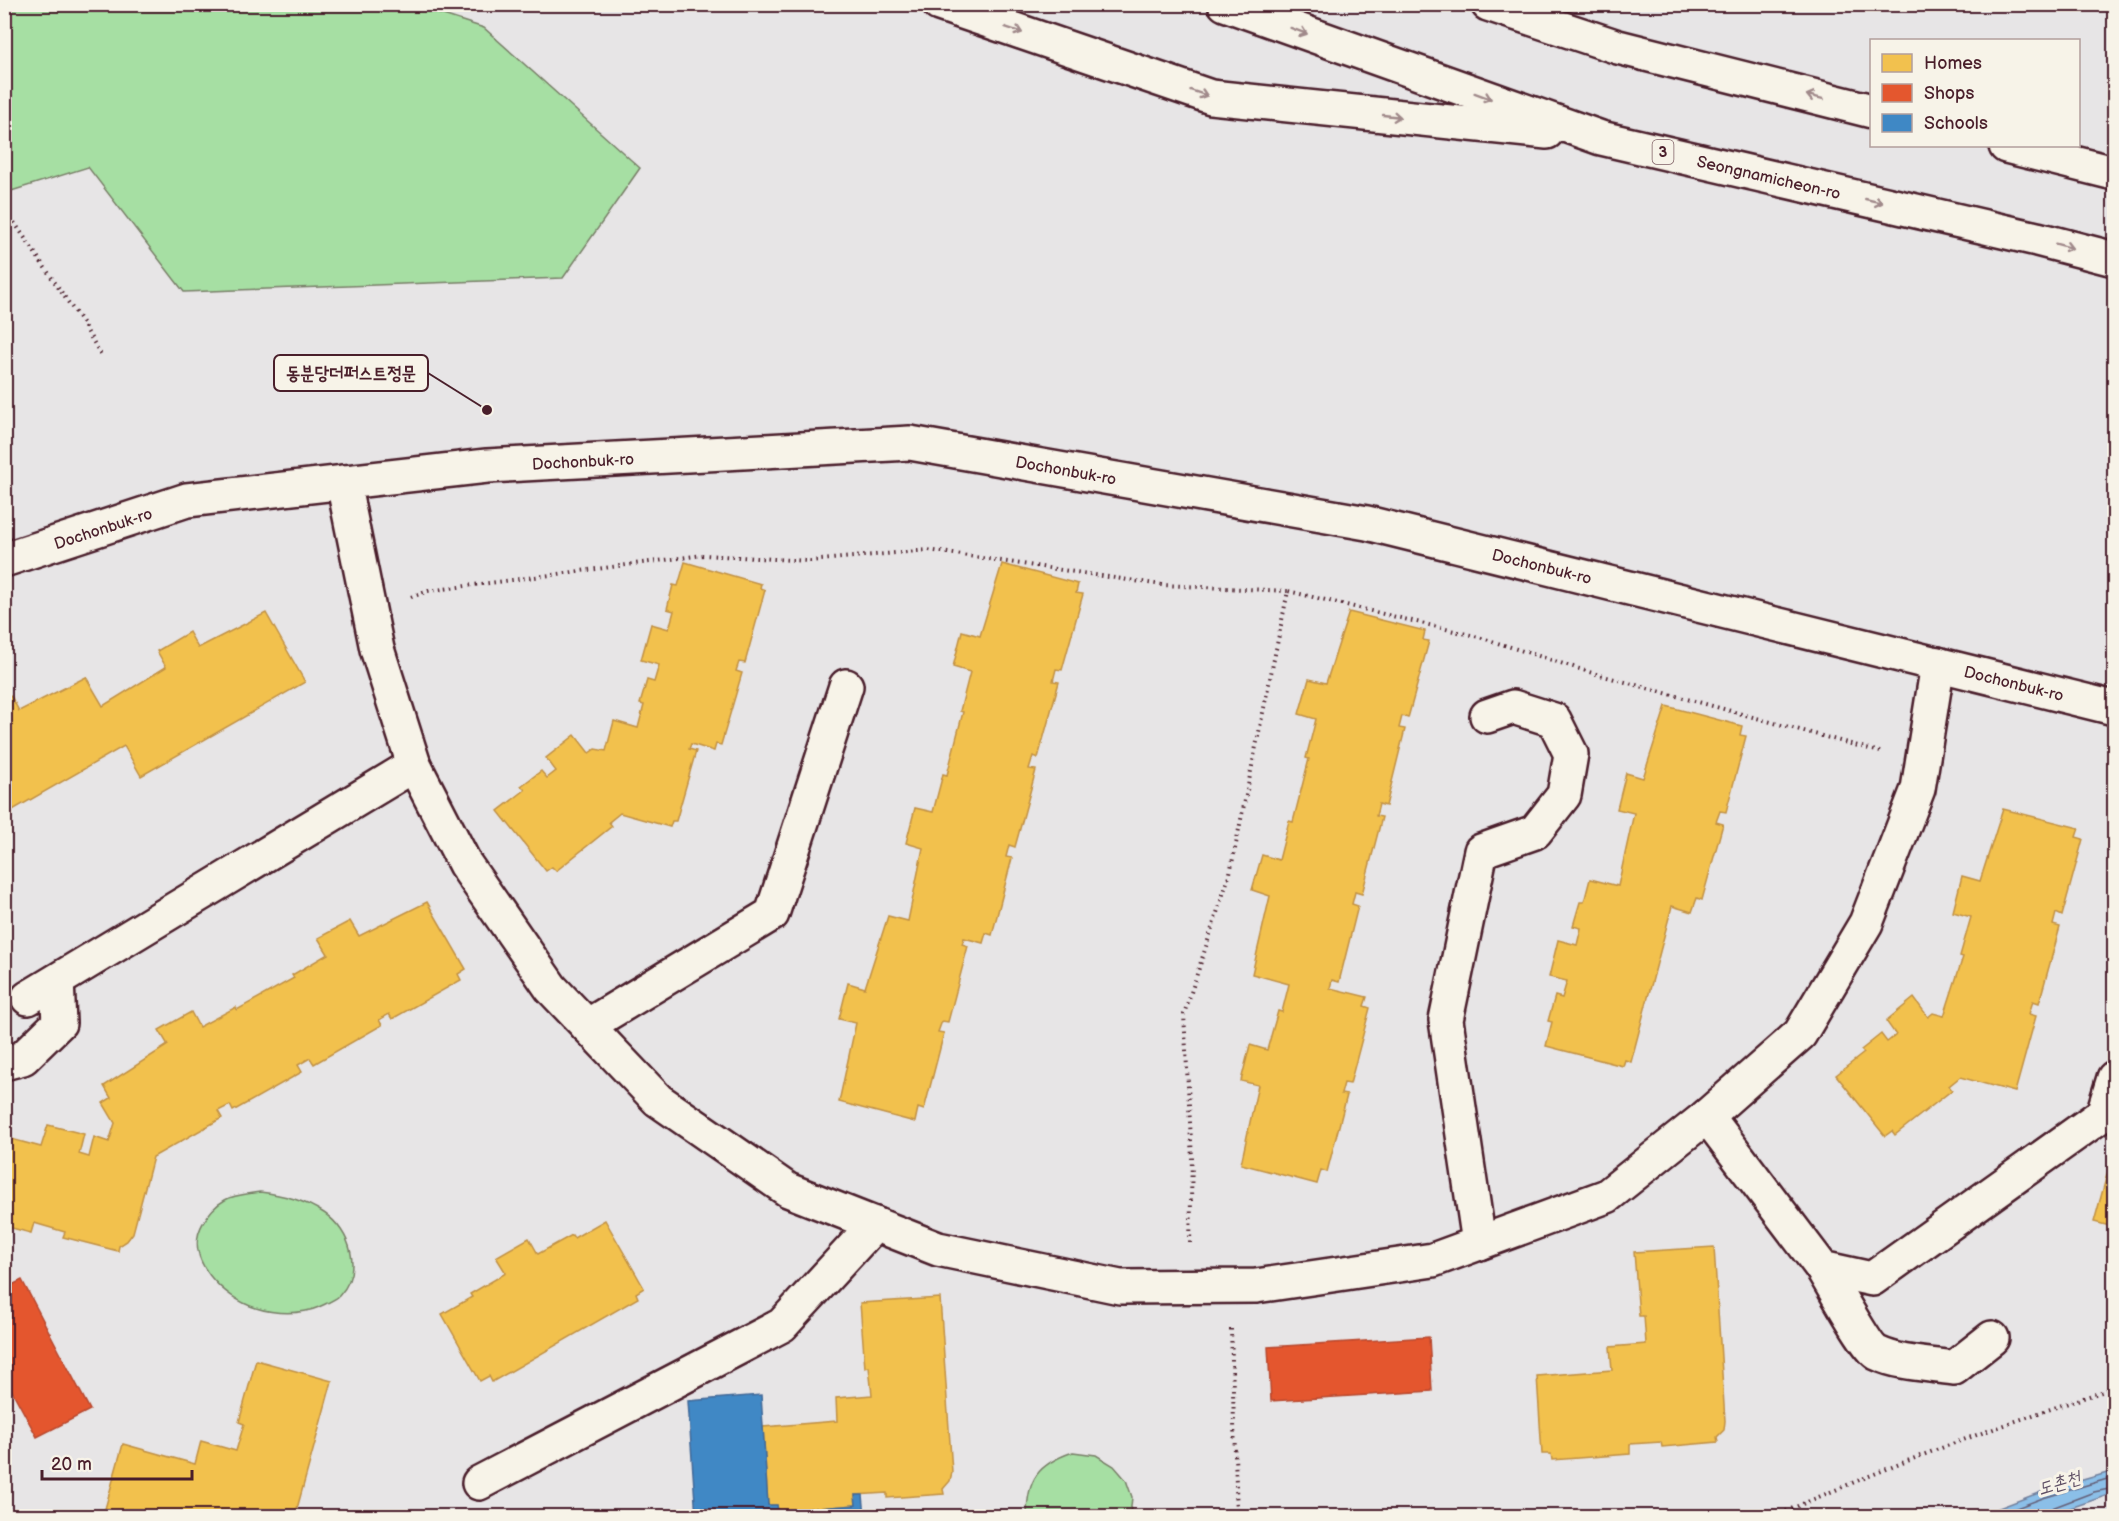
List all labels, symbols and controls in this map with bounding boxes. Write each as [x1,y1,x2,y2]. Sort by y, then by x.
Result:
one-way arrow [1004,26,1023,37]
one-way arrow [1290,27,1308,38]
legend [1870,39,2080,147]
text: Homes [1924,53,1982,74]
text: Shops [1924,83,1975,104]
one-way arrow [1189,88,1208,99]
one-way arrow [1806,91,1825,102]
one-way arrow [1473,92,1492,103]
one-way arrow [1382,111,1402,122]
text: Schools [1924,113,1988,134]
road number: 3 [1652,140,1674,164]
street label: Seongnamicheon-ro [1695,153,1842,204]
one-way arrow [1864,196,1883,208]
one-way arrow [2054,240,2073,252]
callout: 동분당더퍼스트정문 [274,355,428,391]
text: 동분당더퍼스트정문 [286,363,416,384]
street label: Dochonbuk-ro [532,450,635,475]
street label: Dochonbuk-ro [1014,453,1118,490]
street label: Dochonbuk-ro [52,505,155,554]
street label: Dochonbuk-ro [1490,546,1593,589]
street label: Dochonbuk-ro [1962,663,2065,706]
scale bar [42,1443,192,1481]
text: 20 m [51,1454,92,1475]
water label: 도촌천 [2035,1467,2084,1500]

